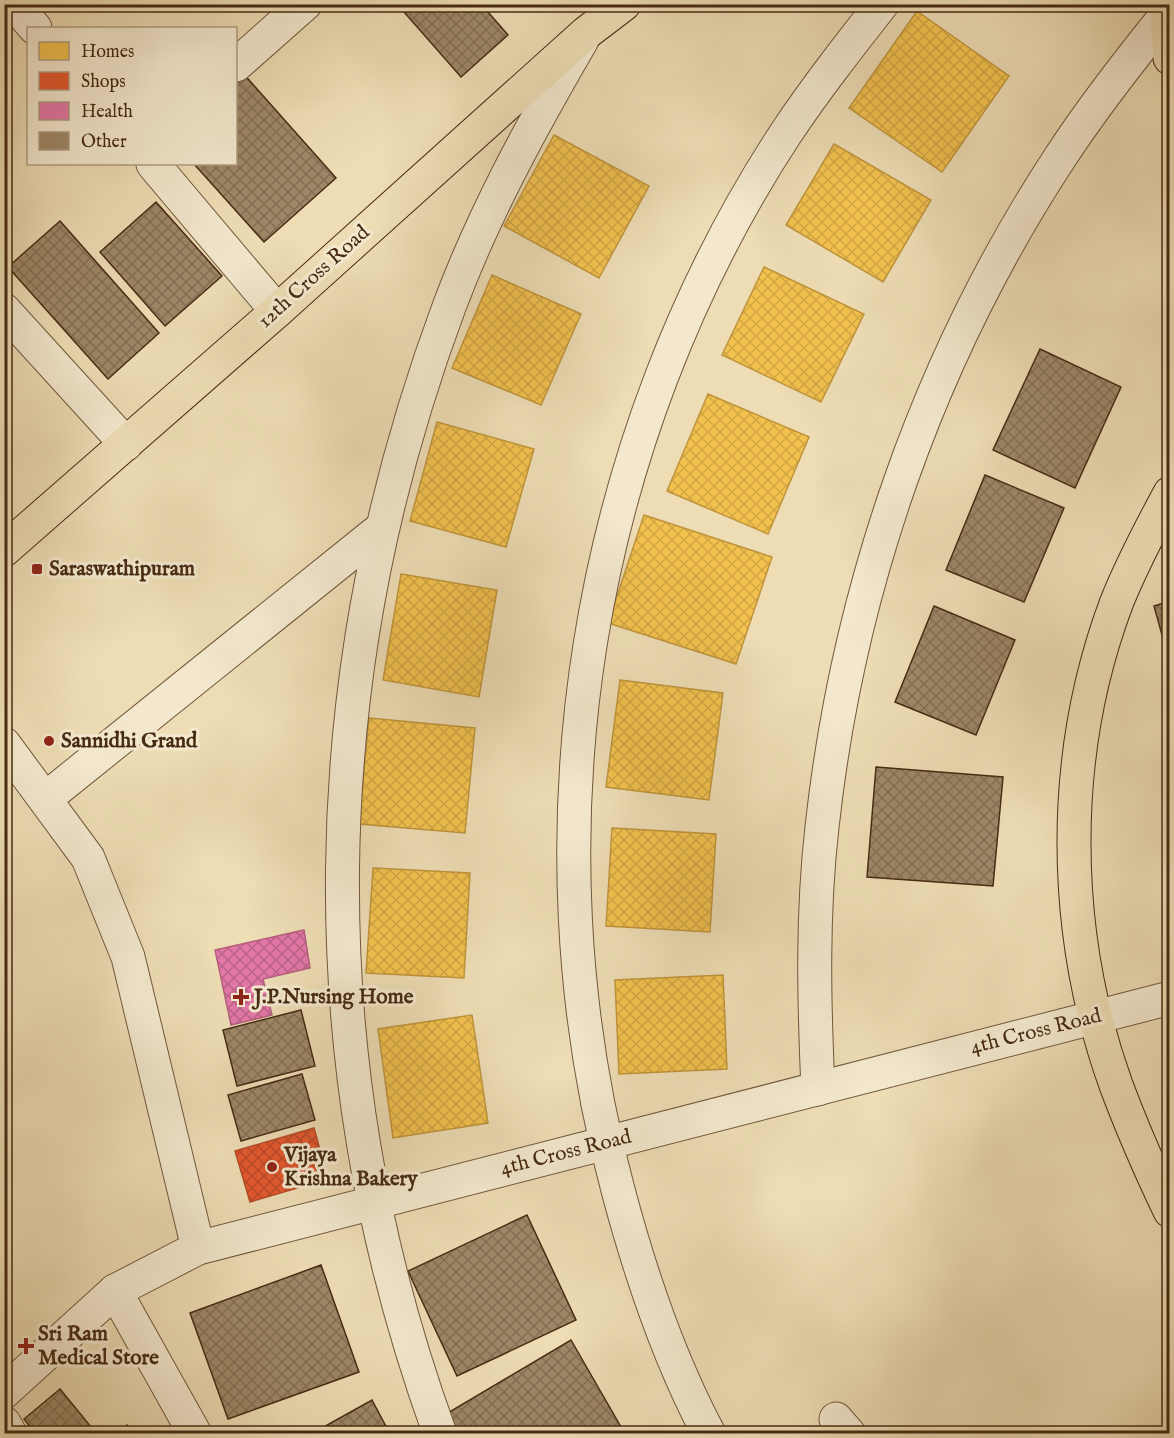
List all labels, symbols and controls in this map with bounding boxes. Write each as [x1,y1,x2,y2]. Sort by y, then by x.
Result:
legend [27,27,237,165]
text: Homes [81,41,134,64]
text: Shops [81,71,126,94]
text: Health [81,101,133,124]
text: Other [81,131,127,154]
street label: 12th Cross Road [252,219,376,334]
place label: Saraswathipuram [49,556,196,583]
marker: Saraswathipuram [30,562,44,576]
place label: Sannidhi Grand [61,728,198,755]
marker: Sannidhi Grand [42,734,56,748]
place label: J.P.Nursing Home [251,984,414,1011]
marker: J.P.Nursing Home [232,988,250,1006]
street label: 4th Cross Road [968,1002,1105,1061]
street label: 4th Cross Road [498,1123,635,1182]
place label: Vijaya Krishna Bakery [283,1142,418,1193]
marker: Vijaya Krishna Bakery [265,1160,279,1174]
place label: Sri Ram Medical Store [38,1321,159,1372]
marker: Sri Ram Medical Store [19,1339,33,1353]

